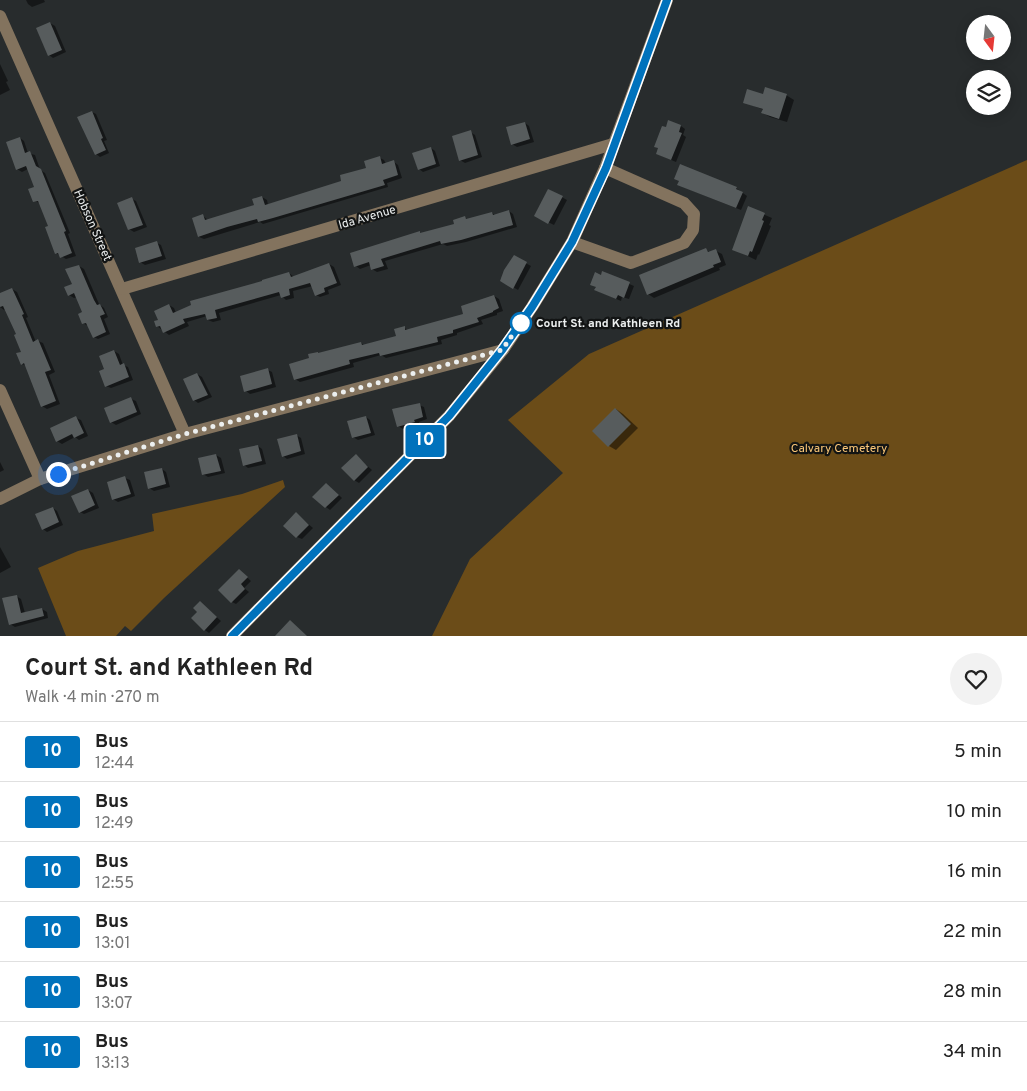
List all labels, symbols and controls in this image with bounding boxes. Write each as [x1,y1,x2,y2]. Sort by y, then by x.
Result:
north arrow [966,15,1011,60]
map controls [966,15,1011,115]
button: layers [966,70,1011,115]
street label: Hobson Street [69,187,115,264]
street label: Ida Avenue [337,202,398,234]
marker: Court St. and Kathleen Rd [510,312,532,334]
place label: Court St. and Kathleen Rd [536,316,680,332]
line badge: 10 [402,425,448,457]
text: 10 [415,429,435,452]
park label: Calvary Cemetery [791,441,887,457]
your location [46,462,71,487]
button: heart [950,653,1002,705]
text: Court St. and Kathleen Rd [25,654,313,684]
text: Walk · 4 min · 270 m [25,688,160,708]
text: Bus [95,730,129,754]
text: 10 [43,740,62,763]
text: 5 min [954,740,1002,764]
text: 12:44 [95,754,134,774]
text: Bus [95,790,129,814]
text: 10 [43,800,62,823]
text: 10 min [947,800,1002,824]
text: 12:49 [95,814,134,834]
text: Bus [95,850,129,874]
text: 10 [43,860,62,883]
text: 16 min [947,860,1002,884]
text: 12:55 [95,874,134,894]
text: Bus [95,910,129,934]
text: 10 [43,920,62,943]
text: 22 min [943,920,1002,944]
text: 13:01 [95,934,130,954]
text: Bus [95,970,129,994]
text: 10 [43,980,62,1003]
text: 28 min [943,980,1002,1004]
text: 13:07 [95,994,132,1014]
text: Bus [95,1030,129,1054]
text: 10 [43,1040,62,1063]
text: 34 min [943,1040,1002,1064]
text: 13:13 [95,1054,130,1074]

